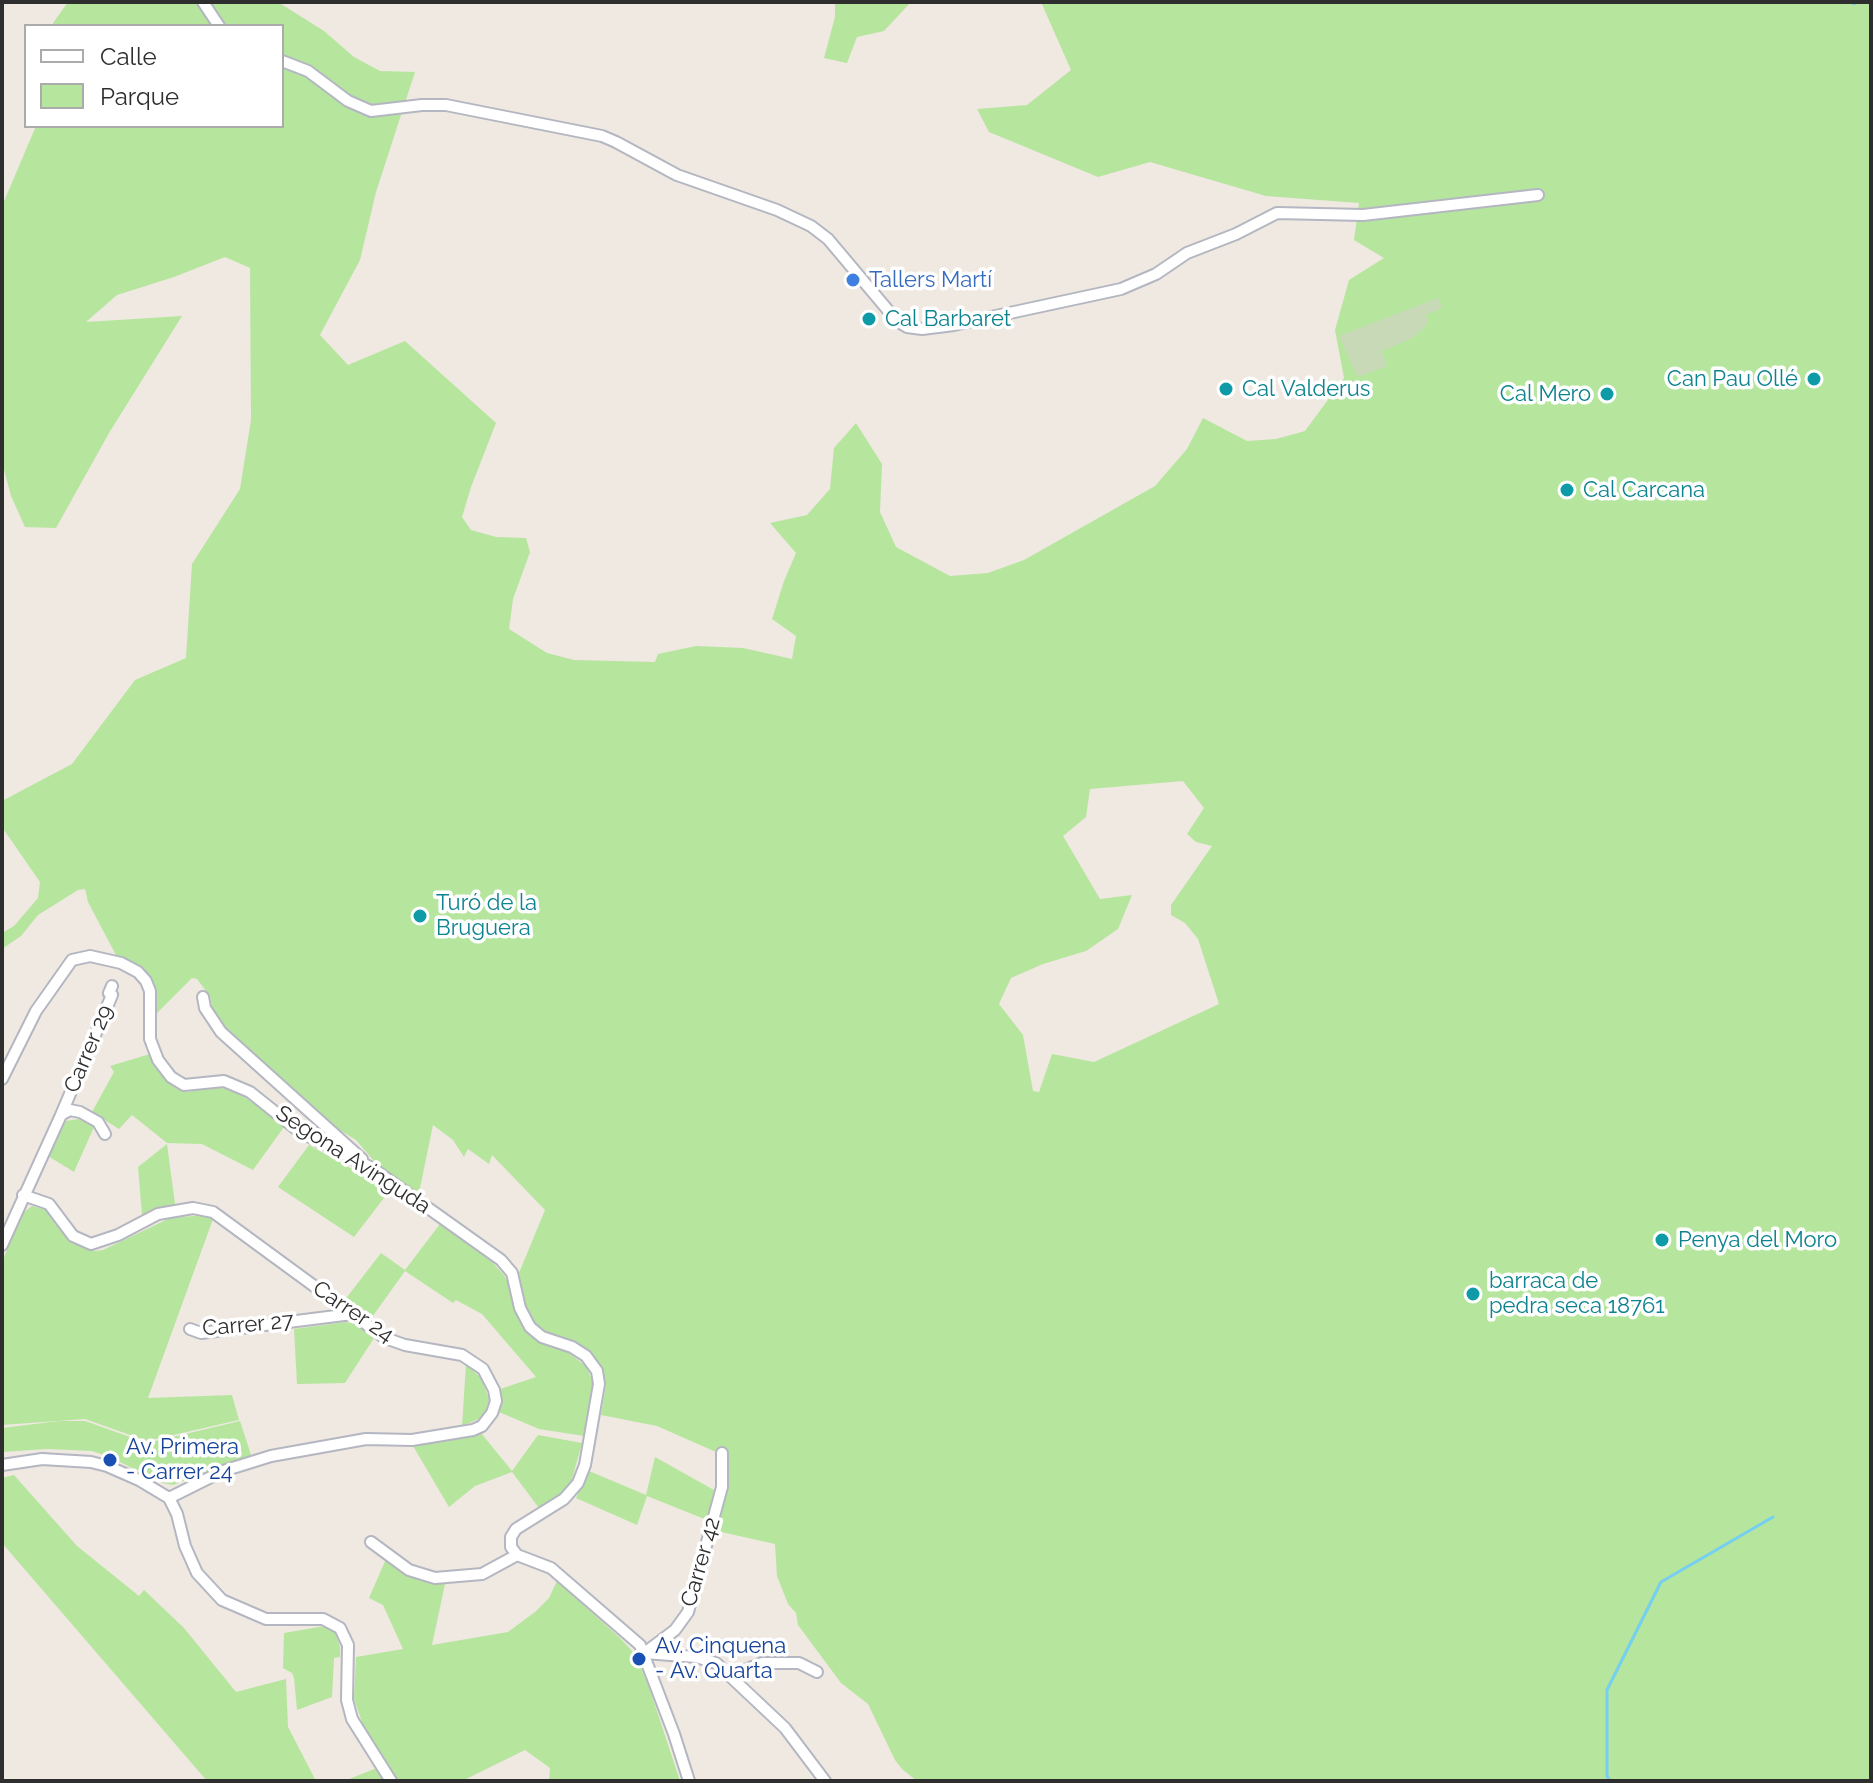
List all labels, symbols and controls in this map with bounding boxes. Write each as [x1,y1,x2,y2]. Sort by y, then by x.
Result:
legend [24,24,284,128]
text: Calle [100,42,157,71]
text: Parque [100,82,179,111]
place label: Tallers Martí [869,267,992,293]
marker: Tallers Martí [844,271,862,289]
place label: Cal Barbaret [885,306,1011,332]
marker: Cal Barbaret [860,310,878,328]
place label: Can Pau Ollé [1667,366,1798,392]
marker: Can Pau Ollé [1805,370,1823,388]
place label: Cal Valderus [1242,376,1370,402]
marker: Cal Valderus [1217,380,1235,398]
place label: Cal Mero [1500,381,1591,407]
marker: Cal Mero [1598,385,1616,403]
place label: Cal Carcana [1583,477,1705,503]
marker: Cal Carcana [1558,481,1576,499]
place label: Turó de la Bruguera [436,890,537,942]
marker: Turó de la Bruguera [411,907,429,925]
street label: Carrer 29 [59,1001,119,1097]
street label: Segona Avinguda [271,1100,435,1220]
place label: Penya del Moro [1678,1227,1837,1253]
marker: Penya del Moro [1653,1231,1671,1249]
place label: barraca de pedra seca 18761 [1489,1268,1665,1320]
street label: Carrer 24 [308,1275,398,1349]
marker: barraca de pedra seca 18761 [1464,1285,1482,1303]
street label: Carrer 27 [201,1308,295,1342]
place label: Av. Primera - Carrer 24 [126,1434,239,1486]
marker: Av. Primera - Carrer 24 [101,1451,119,1469]
street label: Carrer 42 [676,1514,726,1610]
place label: Av. Cinquena - Av. Quarta [655,1633,786,1684]
marker: Av. Cinquena - Av. Quarta [630,1650,648,1668]

